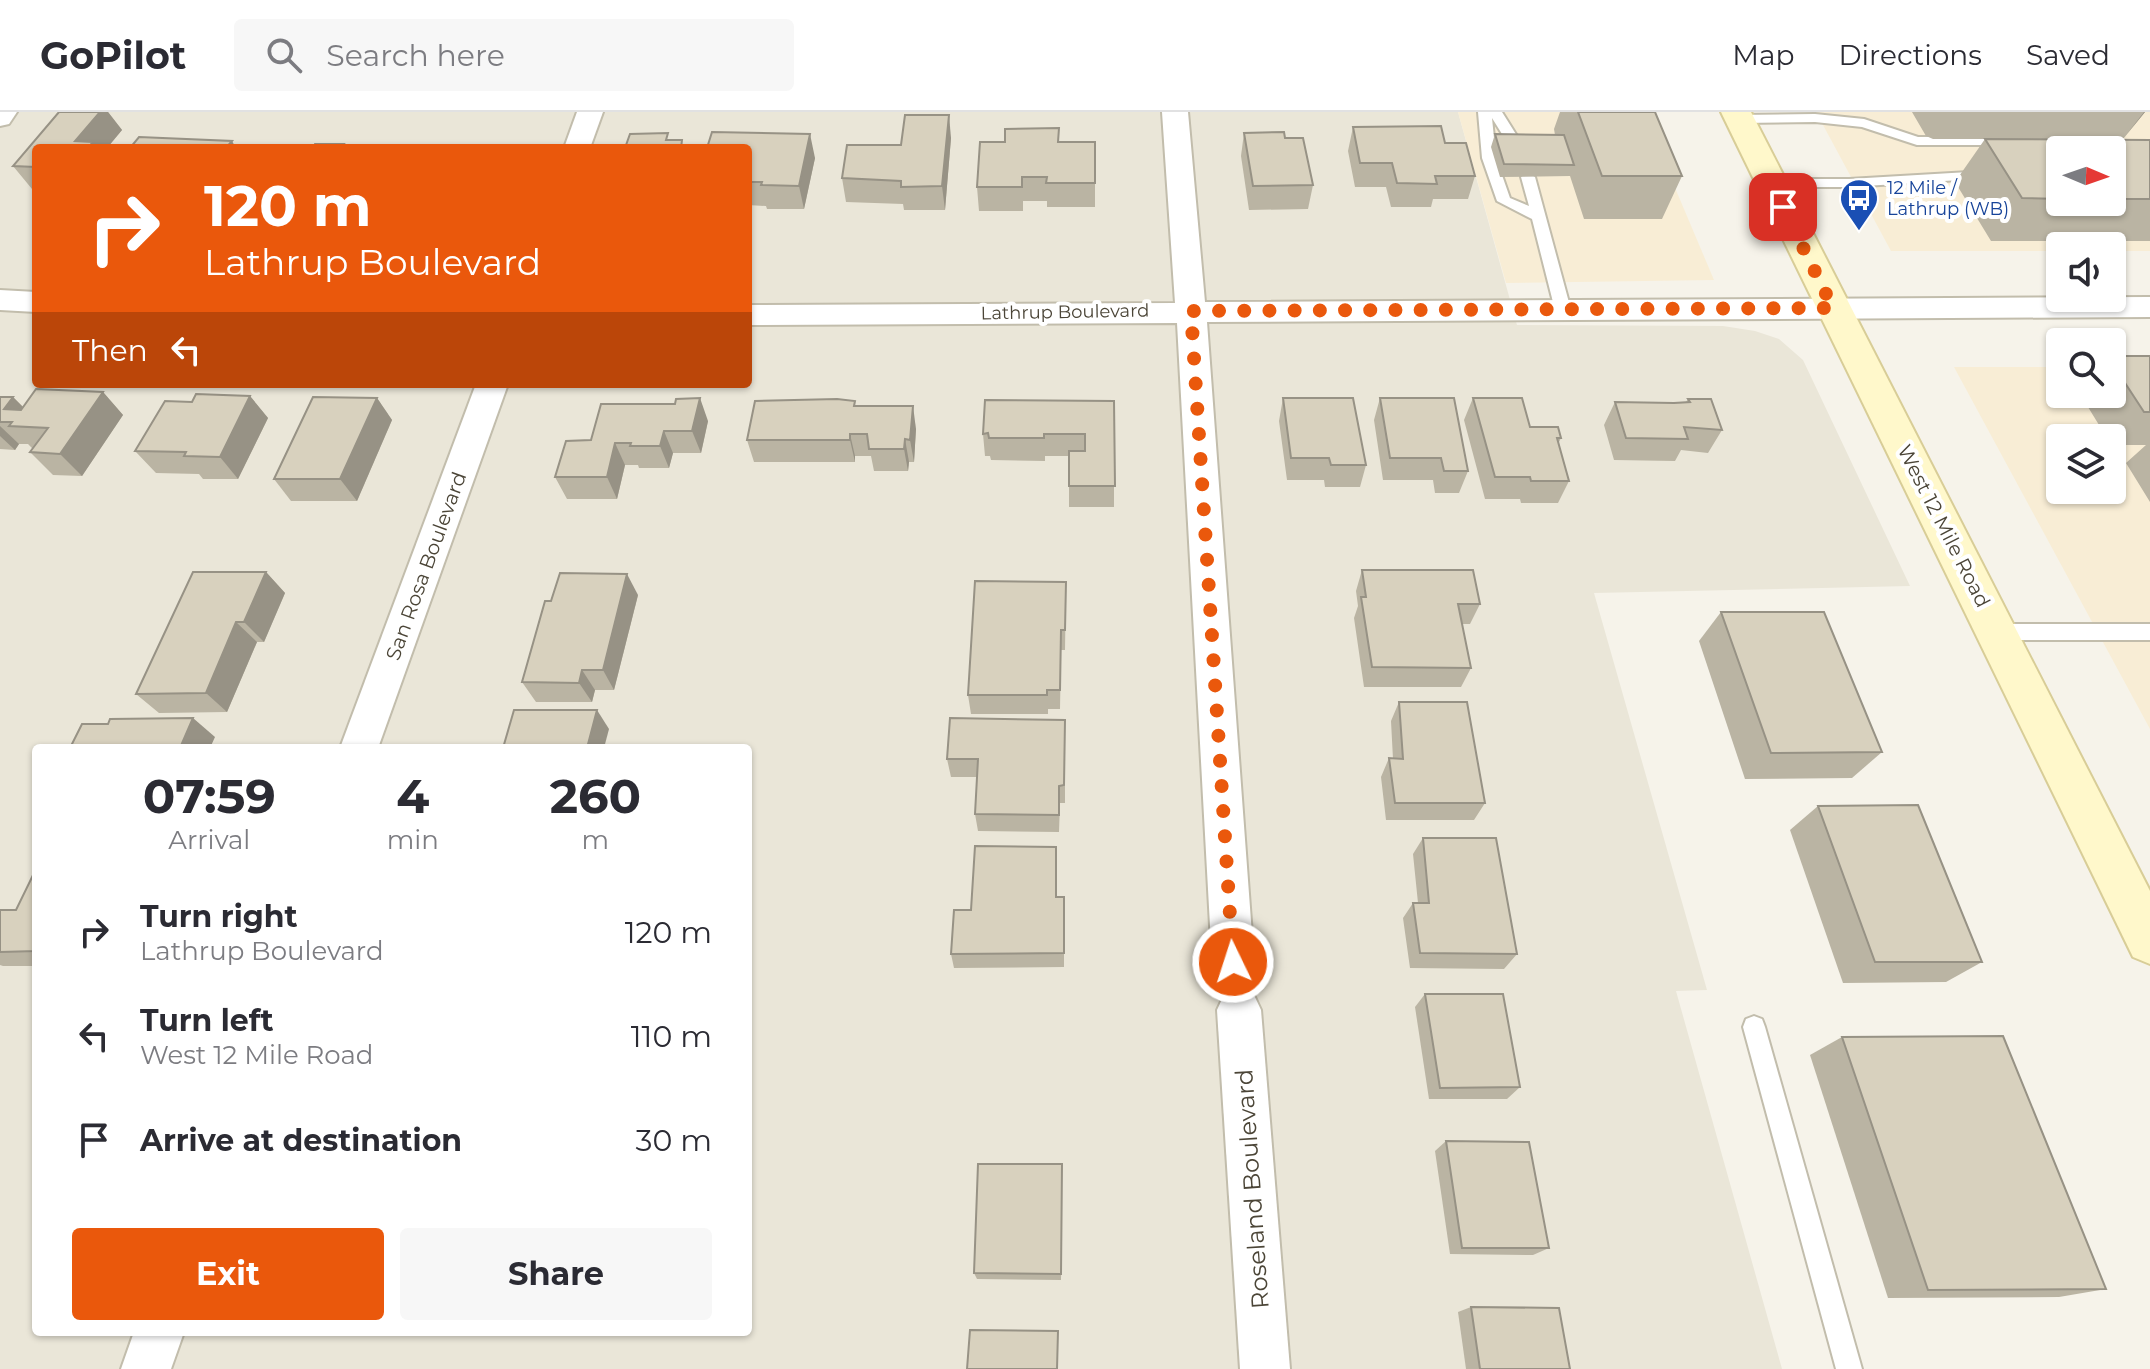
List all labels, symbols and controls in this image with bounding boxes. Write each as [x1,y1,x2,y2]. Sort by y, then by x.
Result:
search box [234,19,794,91]
text: GoPilot [40,32,186,79]
icon: search [262,33,306,77]
text: Search here [326,37,505,74]
text: Map [1732,38,1794,72]
text: Directions [1838,38,1982,72]
text: Saved [2026,38,2110,72]
north arrow [2046,136,2126,216]
map controls [2046,136,2126,504]
text: 120 m [204,172,372,240]
pin [1749,173,1817,241]
icon: right [72,176,176,280]
bus stop icon: 12 Mile / Lathrup (WB) [1838,177,1880,232]
place label: 12 Mile / Lathrup (WB) [1887,177,2009,220]
icon: arrive [1761,185,1805,229]
button: sound [2046,232,2126,312]
text: Lathrup Boulevard [204,240,541,284]
street label: Lathrup Boulevard [981,300,1149,324]
icon: left [164,328,208,372]
button: search [2046,328,2126,408]
text: Then [72,332,148,369]
button: layers [2046,424,2126,504]
street label: West 12 Mile Road [1893,441,1995,611]
street label: San Rosa Boulevard [381,469,471,663]
text: 07:59 [143,767,276,825]
text: 4 [396,767,429,825]
text: 260 [550,767,641,825]
text: Arrival [168,824,250,856]
text: min [387,824,439,856]
text: m [582,824,609,856]
text: Turn right [140,898,297,935]
icon: right [72,910,116,954]
text: 120 m [625,914,712,951]
position arrow [1191,920,1275,1004]
text: Lathrup Boulevard [140,935,384,967]
text: Turn left [140,1002,273,1039]
icon: left [72,1014,116,1058]
text: 110 m [631,1018,712,1055]
text: West 12 Mile Road [140,1039,374,1071]
street label: Roseland Boulevard [1229,1068,1275,1310]
icon: arrive [72,1118,116,1162]
text: Arrive at destination [140,1122,462,1159]
text: 30 m [636,1122,712,1159]
button: Exit [72,1228,384,1320]
button: Share [400,1228,712,1320]

